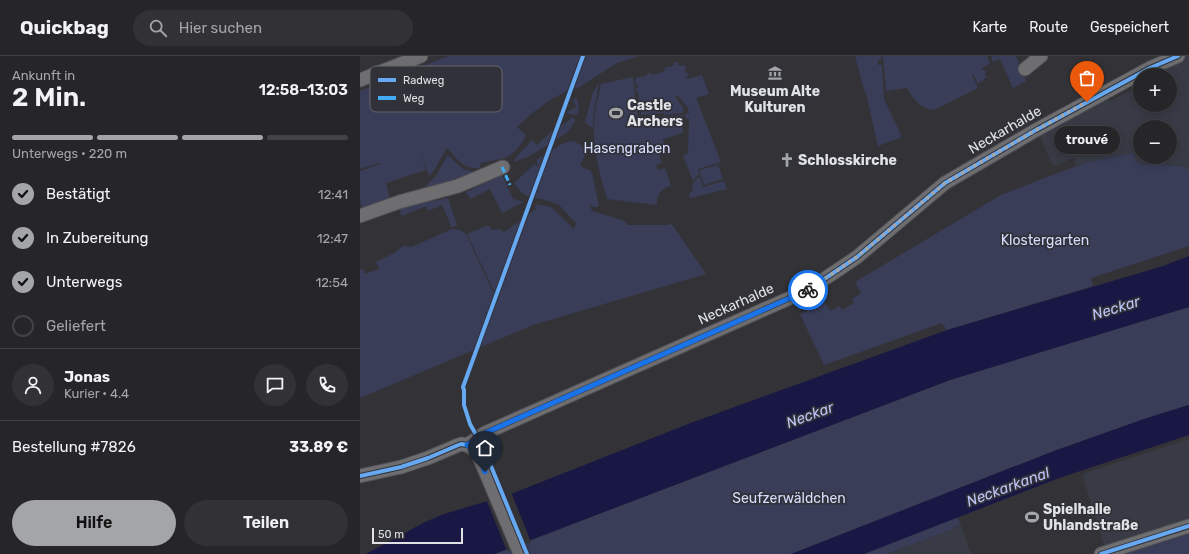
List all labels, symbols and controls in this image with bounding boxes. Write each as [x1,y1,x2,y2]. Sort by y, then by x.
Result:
search box [133,10,413,46]
text: Quickbag [20,16,109,39]
icon: search [147,17,169,39]
text: Hier suchen [179,19,262,37]
text: Karte [972,19,1007,36]
text: Route [1029,19,1068,36]
text: Gespeichert [1090,19,1169,36]
pin [1070,61,1104,102]
museum icon: Museum Alte Kulturen [767,65,783,81]
legend [370,66,502,112]
icon: bag [1076,67,1098,89]
text: Ankunft in [12,68,75,83]
map controls [1133,68,1177,164]
button: + [1133,68,1177,112]
text: Radweg [403,74,444,87]
text: 12:58–13:03 [259,81,348,99]
text: 2 Min. [12,82,86,113]
place label: Museum Alte Kulturen [730,83,820,116]
text: Weg [403,92,424,105]
place label: Castle Archers [627,97,683,130]
street label: Neckarhalde [966,102,1045,158]
sports icon: Castle Archers [608,105,624,121]
button: − [1133,120,1177,164]
callout: trouvé [1054,126,1120,154]
text: trouvé [1066,132,1108,147]
park label: Hasengraben [583,140,671,157]
text: Unterwegs · 220 m [12,146,127,161]
church icon: Schlosskirche [779,152,795,168]
place label: Schlosskirche [798,152,897,169]
icon: check [12,183,34,205]
text: Bestätigt [46,185,110,203]
text: 12:41 [318,187,348,202]
icon: check [12,227,34,249]
text: In Zubereitung [46,229,149,247]
text: 12:47 [317,231,348,246]
park label: Klostergarten [1001,232,1089,249]
courier [788,270,828,310]
icon: check [12,271,34,293]
text: Unterwegs [46,273,122,291]
text: 12:54 [316,275,348,290]
icon: bike [797,279,819,301]
street label: Neckarhalde [695,280,777,328]
water label: Neckar [1090,292,1143,324]
text: Geliefert [46,317,106,335]
button: person [12,364,54,406]
button: chat [254,364,296,406]
button: phone [306,364,348,406]
text: Jonas [64,368,110,386]
text: Kurier · 4.4 [64,386,129,401]
water label: Neckar [784,398,837,432]
pin [468,431,502,472]
icon: home [474,437,496,459]
text: Bestellung #7826 [12,438,136,456]
text: 33.89 € [289,438,348,456]
water label: Neckarkanal [964,463,1052,510]
park label: Seufzerwäldchen [732,490,846,507]
button: Hilfe [12,500,176,546]
button: Teilen [184,500,348,546]
place label: Spielhalle Uhlandstraße [1043,501,1138,534]
sports icon: Spielhalle Uhlandstraße [1024,509,1040,525]
scale bar [372,526,463,545]
text: 50 m [378,528,404,541]

